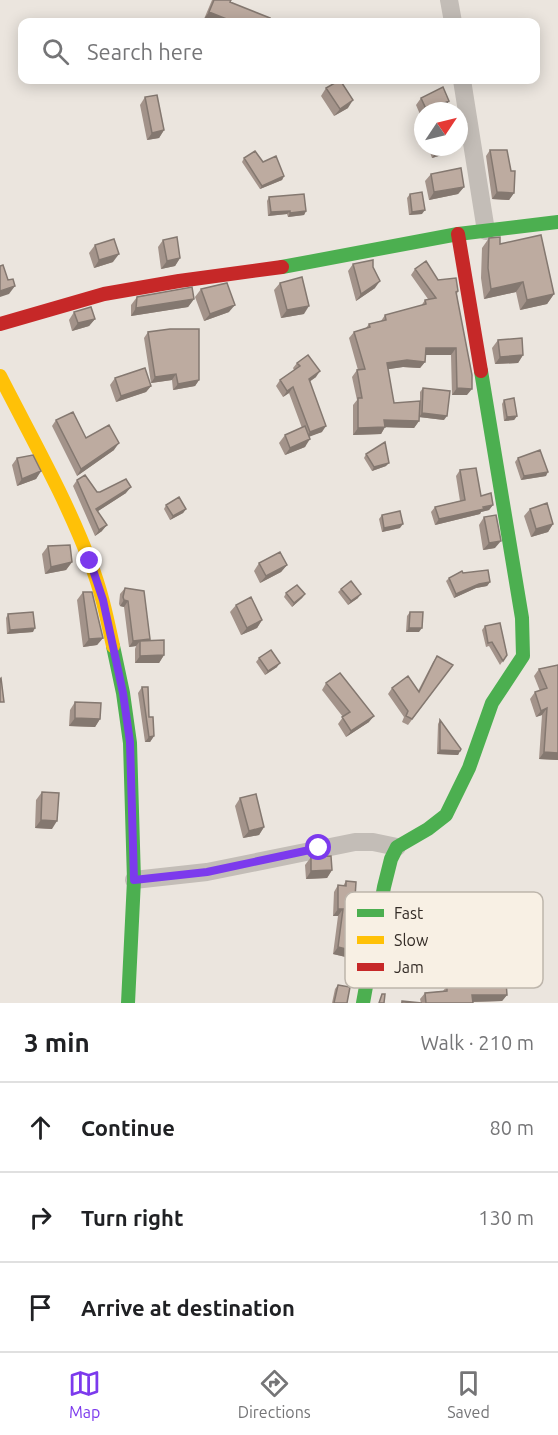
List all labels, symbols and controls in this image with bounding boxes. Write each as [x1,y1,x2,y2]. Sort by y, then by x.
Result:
search box [18,18,540,84]
icon: search [39,35,72,68]
text: Search here [87,39,203,64]
north arrow [414,102,468,156]
route end [76,547,102,573]
route start [305,834,331,860]
legend [345,892,543,988]
text: Fast [394,904,424,922]
text: Slow [394,931,429,949]
text: Jam [394,958,424,976]
text: 3 min [24,1028,90,1057]
text: Walk · 210 m [421,1031,534,1054]
icon: ahead [24,1111,57,1144]
text: Continue [81,1115,175,1140]
text: 80 m [490,1116,534,1139]
icon: right [24,1201,57,1234]
text: Turn right [81,1205,183,1230]
text: 130 m [478,1206,534,1229]
icon: arrive [24,1291,57,1324]
text: Arrive at destination [81,1295,295,1320]
tab: Map [68,1367,101,1421]
tab: Directions [238,1367,311,1421]
tab: Saved [447,1367,490,1421]

